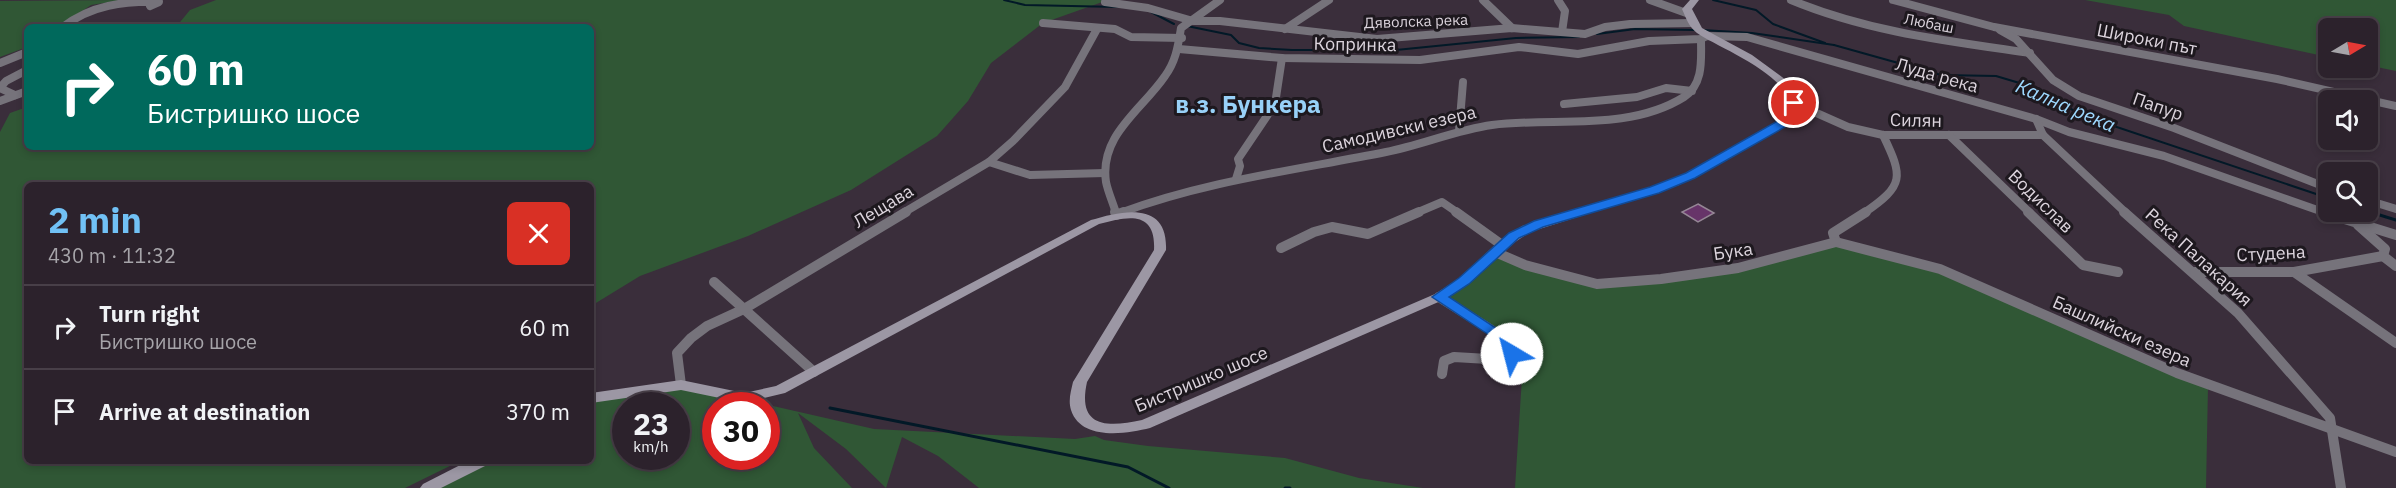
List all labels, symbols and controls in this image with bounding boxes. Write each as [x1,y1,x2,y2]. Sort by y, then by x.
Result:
street label: Любаш [1902,9,1956,37]
street label: Дяволска река [1364,10,1468,32]
street label: Широки път [2095,18,2199,60]
north arrow [2318,18,2378,78]
map controls [2318,18,2378,222]
street label: Копринка [1313,32,1397,56]
text: 60 m [147,42,245,97]
icon: right [48,48,126,126]
street label: Луда река [1893,52,1982,98]
water label: Кална река [2012,72,2120,138]
pin [1768,77,1819,128]
icon: arrive [1777,86,1810,119]
street label: Папур [2130,87,2186,125]
district label: в.з. Бункера [1175,88,1321,120]
button: sound [2318,90,2378,150]
text: Бистришко шосе [147,95,360,130]
street label: Самодивски езера [1320,100,1479,158]
street label: Силян [1890,108,1942,132]
button: search [2318,162,2378,222]
street label: Водислав [2004,164,2078,238]
street label: Лещава [849,179,918,233]
text: 2 min [48,196,142,243]
button: close [507,202,570,265]
street label: Река Палакария [2141,203,2257,311]
street label: Бука [1712,237,1755,265]
street label: Студена [2236,240,2307,266]
text: 430 m · 11:32 [48,242,176,269]
street label: Башлийски езера [2049,290,2195,372]
text: Turn right [99,299,200,328]
icon: right [48,311,81,344]
text: 60 m [519,313,570,342]
position arrow [1480,322,1544,386]
text: Бистришко шосе [99,328,257,355]
street label: Бистришко шосе [1131,341,1271,417]
speed limit sign: 30 [702,392,780,470]
icon: arrive [48,395,81,428]
text: Arrive at destination [99,397,310,426]
text: 370 m [506,397,570,426]
text: 23 [633,404,669,443]
text: km/h [633,437,669,456]

